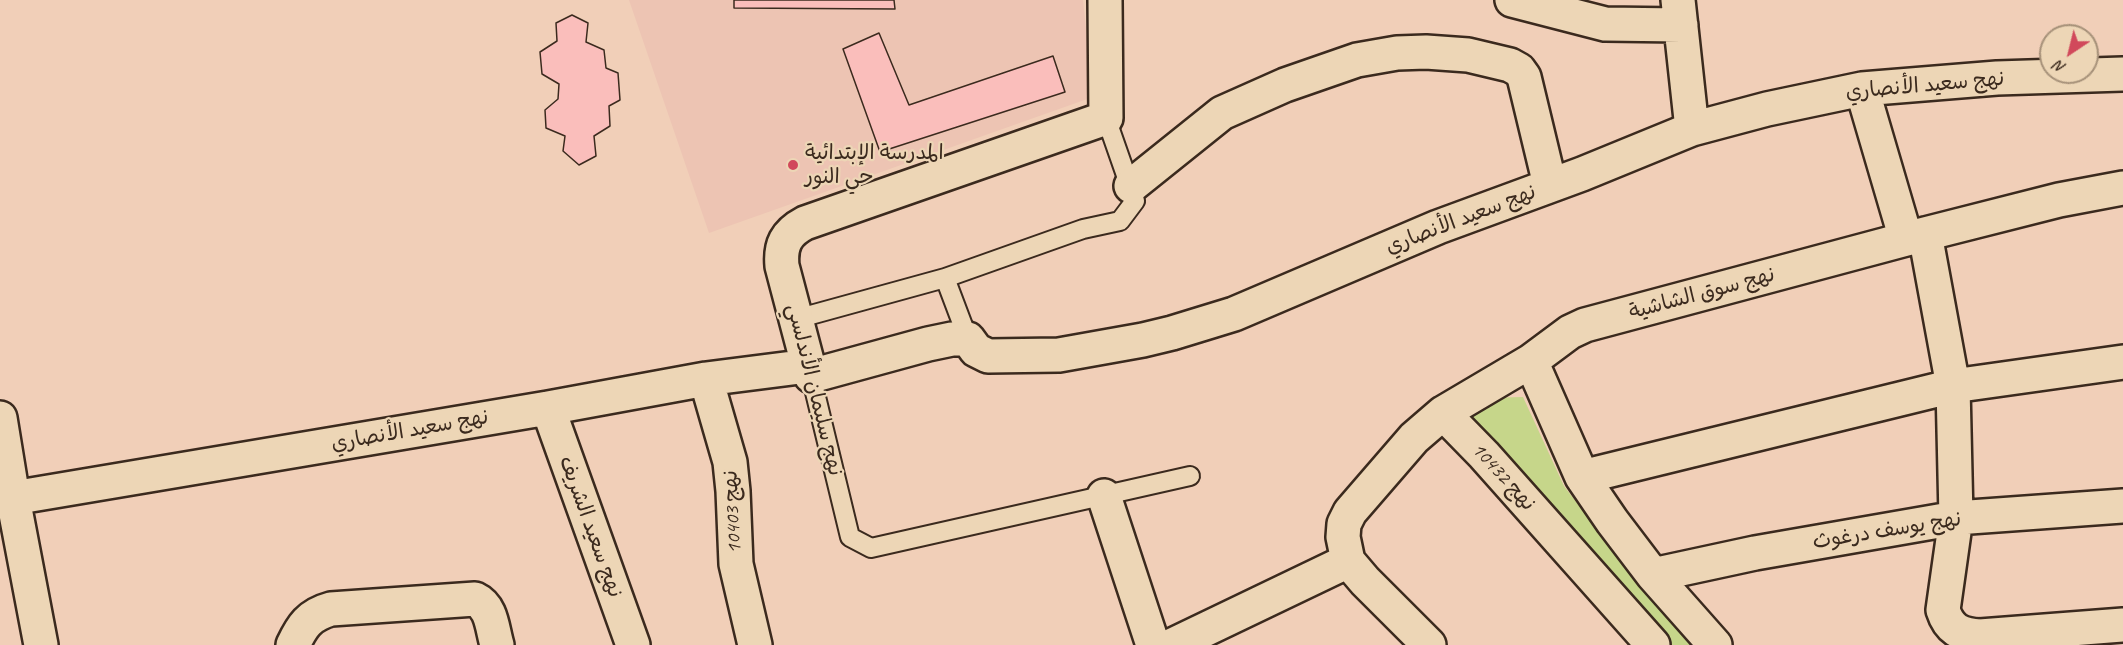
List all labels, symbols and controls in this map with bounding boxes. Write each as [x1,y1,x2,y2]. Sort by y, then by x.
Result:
north arrow [2039,24,2099,84]
text: N [2050,56,2070,78]
street label: نهج سعيد الأنصاري [1845,67,2005,105]
place label: المدرسة الإبتدائية حي النور [805,140,944,190]
marker: المدرسة الإبتدائية حي النور [786,158,800,172]
street label: نهج سعيد الأنصاري [1382,180,1540,260]
street label: نهج سوق الشاشية [1626,262,1778,326]
street label: نهج سليمان الأندلسي [780,301,848,479]
street label: نهج سعيد الأنصاري [329,405,491,457]
street label: نهج 10432 [1466,438,1540,516]
street label: نهج سعيد الشريف [553,453,627,601]
street label: نهج 10403 [718,470,748,554]
street label: نهج يوسف درغوث [1811,507,1963,555]

